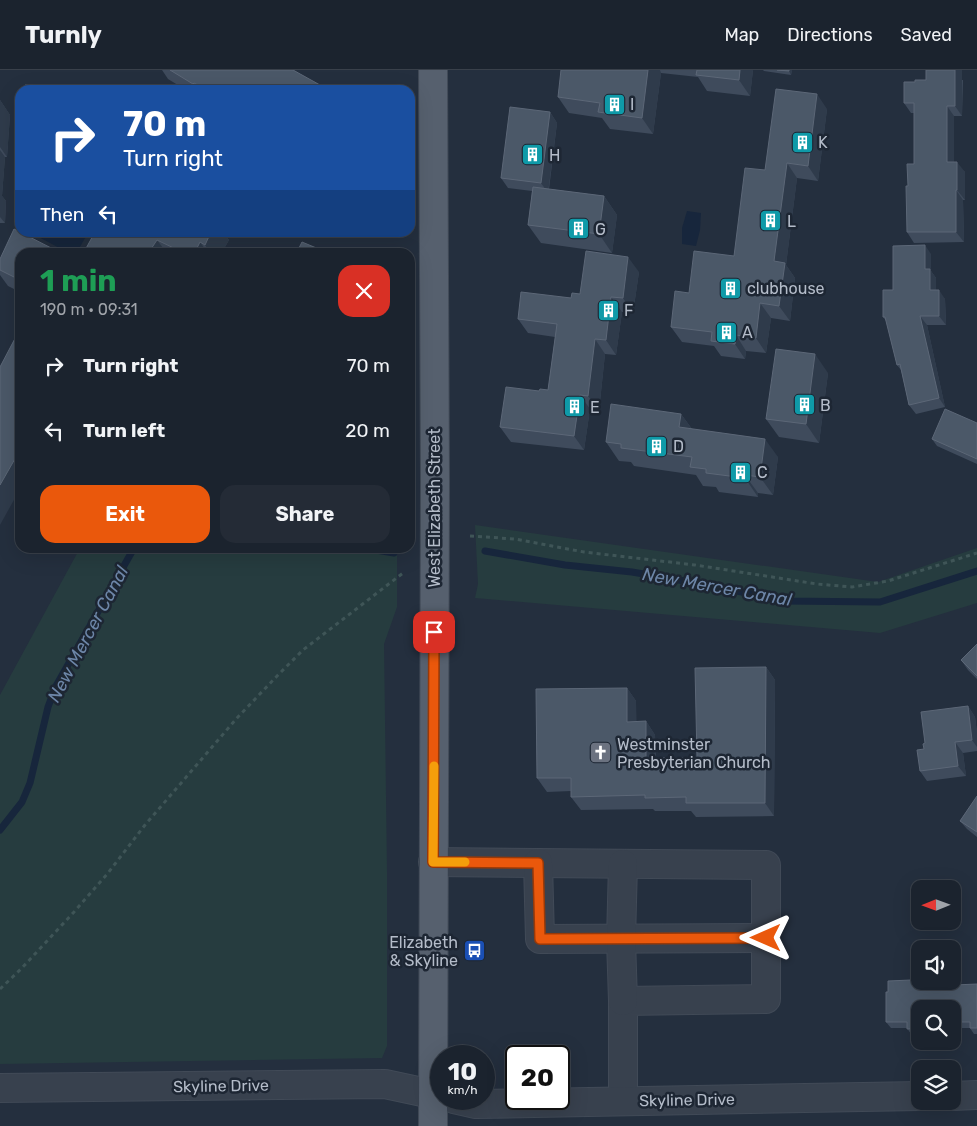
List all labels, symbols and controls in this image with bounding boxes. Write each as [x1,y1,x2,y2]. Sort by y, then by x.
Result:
text: Turnly [25,21,102,49]
text: Map [724,24,759,46]
text: Directions [787,24,873,46]
text: Saved [901,24,952,46]
building icon: I [602,92,626,116]
place label: I [630,95,634,114]
text: 70 m [123,103,206,145]
icon: right [40,105,105,170]
building icon: K [790,130,814,154]
place label: K [818,133,828,152]
building icon: H [521,143,545,167]
text: Turn right [123,145,223,172]
place label: H [549,146,560,165]
icon: left [94,200,122,228]
text: Then [40,203,84,226]
building icon: L [759,209,783,233]
place label: L [787,212,796,231]
building icon: G [567,217,591,241]
place label: G [595,220,606,239]
text: 1 min [40,263,117,299]
button: close [338,265,390,317]
building icon: clubhouse [719,276,743,300]
place label: clubhouse [747,279,825,298]
building icon: F [596,298,620,322]
text: 190 m · 09:31 [40,300,138,319]
place label: F [624,301,633,320]
building icon: A [714,320,738,344]
place label: A [742,323,753,342]
icon: right [40,352,68,380]
text: Turn right [83,354,178,377]
text: 70 m [347,354,390,377]
building icon: B [792,393,816,417]
building icon: E [562,395,586,419]
place label: B [820,396,831,415]
place label: E [590,398,600,417]
icon: left [40,417,68,445]
text: Turn left [83,419,165,442]
text: 20 m [345,419,390,442]
street label: West Elizabeth Street [425,429,444,587]
building icon: D [645,434,669,458]
place label: D [673,437,684,456]
building icon: C [729,460,753,484]
place label: C [757,463,768,482]
button: Exit [40,485,210,543]
button: Share [220,485,390,543]
water label: New Mercer Canal [43,561,134,706]
water label: New Mercer Canal [641,563,794,611]
pin [413,611,455,653]
icon: arrive [420,618,448,646]
place label: Westminster Presbyterian Church [617,735,771,772]
church icon: Westminster Presbyterian Church [589,741,613,765]
north arrow [911,880,961,930]
map controls [911,880,961,1110]
position arrow [739,911,791,963]
place label: Elizabeth & Skyline [389,933,458,970]
bus stop icon: Elizabeth & Skyline [462,939,486,963]
button: sound [911,940,961,990]
button: search [911,1000,961,1050]
speed limit sign: 20 [505,1045,570,1110]
text: 10 [448,1057,477,1086]
button: layers [911,1060,961,1110]
street label: Skyline Drive [173,1076,269,1096]
text: km/h [448,1083,477,1097]
street label: Skyline Drive [639,1090,735,1110]

